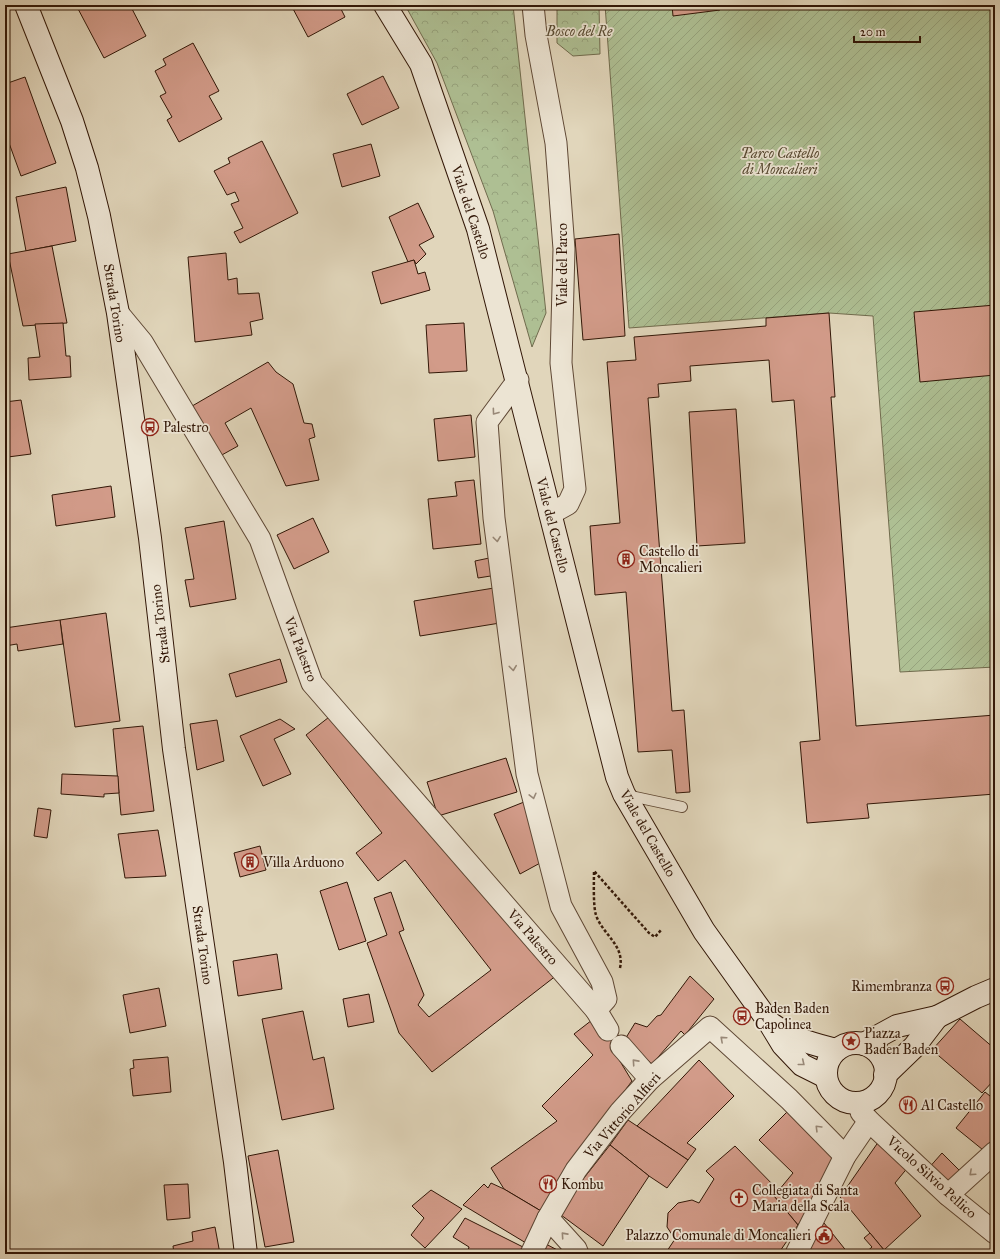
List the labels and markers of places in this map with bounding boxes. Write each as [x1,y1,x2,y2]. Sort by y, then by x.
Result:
bus stop icon: Palestro [140,417,160,437]
place label: Palestro [163,419,209,436]
place label: Castello di Moncalieri [639,543,702,576]
building icon: Castello di Moncalieri [616,549,636,569]
building icon: Villa Arduono [240,852,260,872]
place label: Villa Arduono [262,854,344,871]
bus stop icon: Rimembranza [935,976,955,996]
place label: Rimembranza [851,978,932,995]
place label: Baden Baden Capolinea [755,1000,830,1033]
bus stop icon: Baden Baden Capolinea [732,1006,752,1026]
place label: Piazza Baden Baden [864,1025,939,1058]
place icon: Piazza Baden Baden [841,1031,861,1051]
restaurant icon: Al Castello [898,1095,918,1115]
place label: Al Castello [920,1097,983,1114]
restaurant icon: Kombu [538,1174,558,1194]
place label: Kombu [561,1176,604,1193]
place label: Collegiata di Santa Maria della Scala [752,1182,859,1215]
church icon: Collegiata di Santa Maria della Scala [729,1188,749,1208]
public building icon: Palazzo Comunale di Moncalieri [814,1225,834,1245]
place label: Palazzo Comunale di Moncalieri [625,1227,811,1244]

